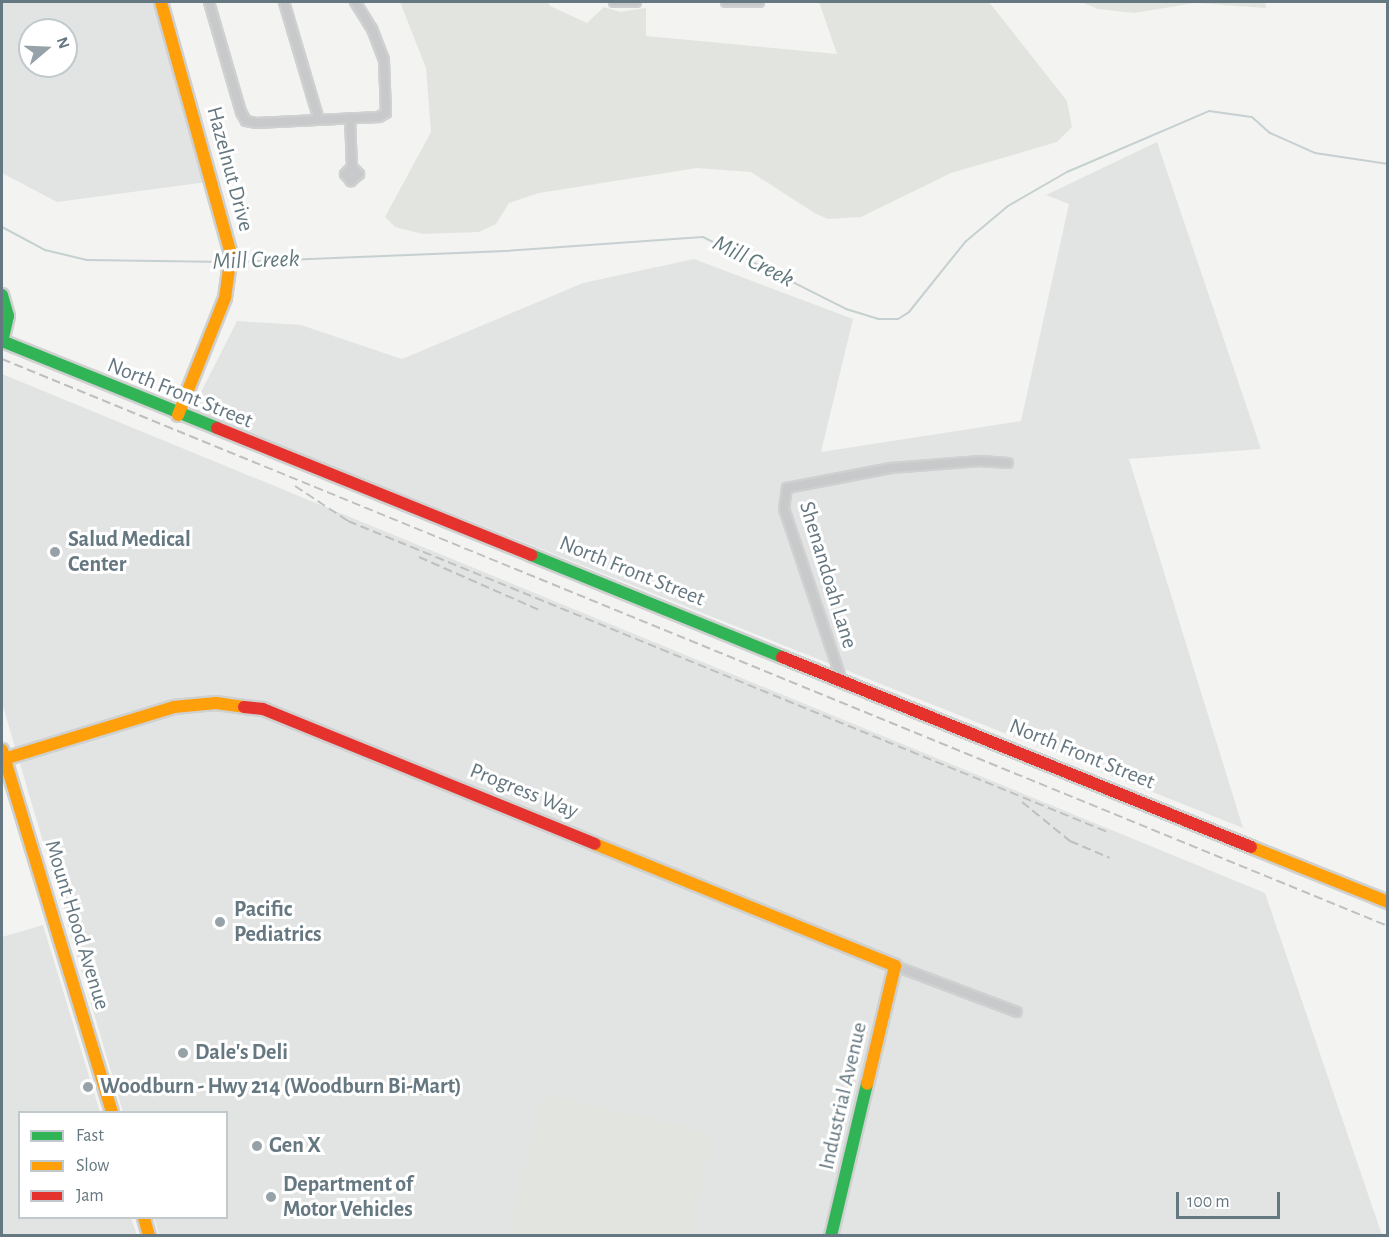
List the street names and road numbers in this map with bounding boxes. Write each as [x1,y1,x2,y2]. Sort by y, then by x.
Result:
street label: Hazelnut Drive [201,104,259,234]
street label: North Front Street [103,352,257,434]
street label: Shenandoah Lane [793,498,863,652]
street label: North Front Street [555,530,709,612]
street label: North Front Street [1005,713,1159,795]
street label: Progress Way [466,757,582,825]
street label: Mount Hood Avenue [39,837,115,1013]
street label: Industrial Avenue [813,1020,873,1172]

